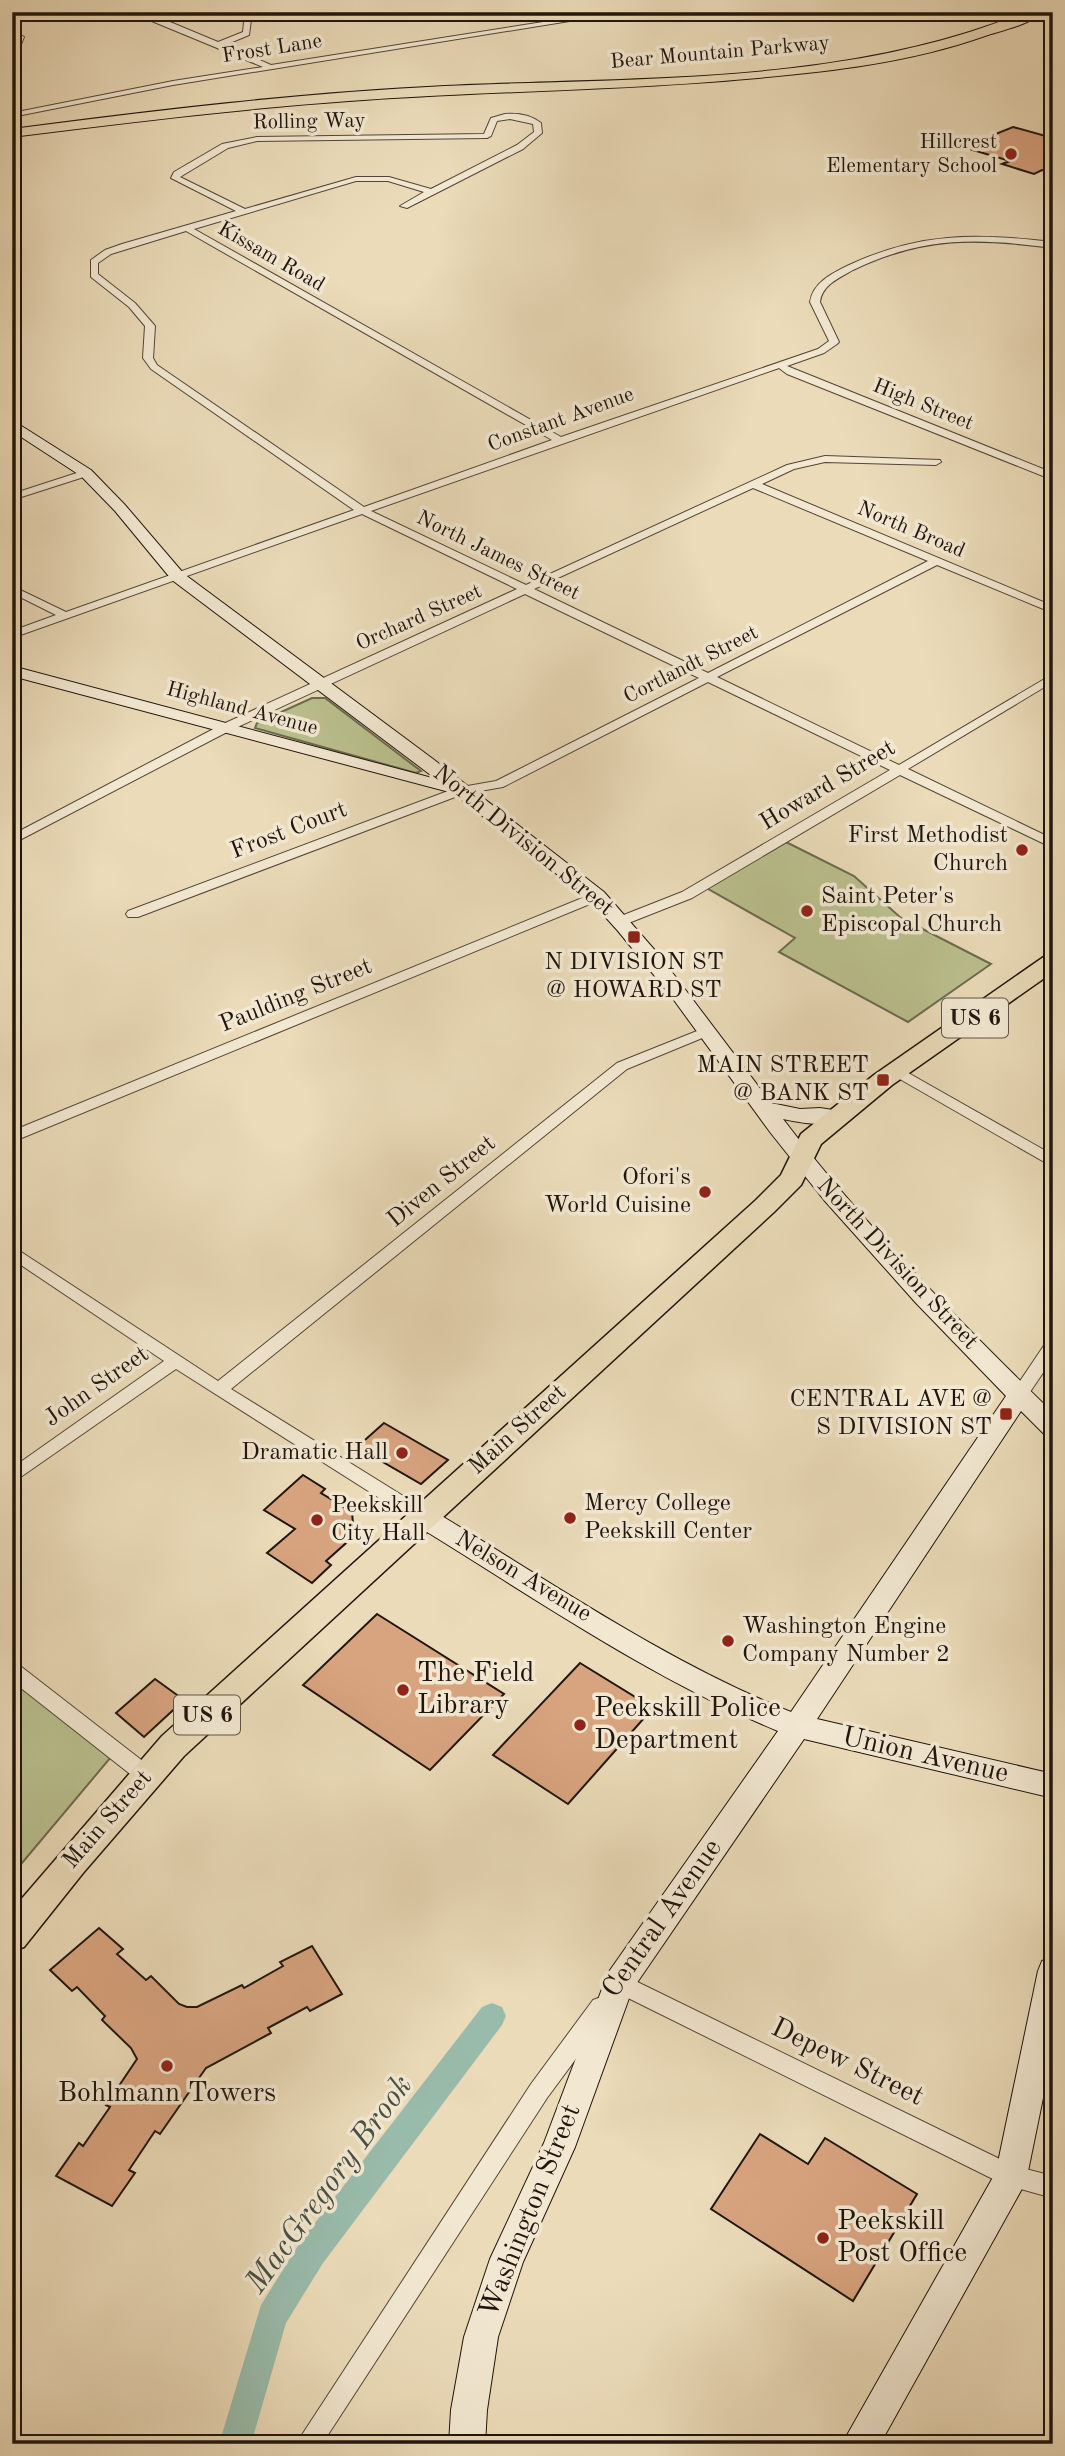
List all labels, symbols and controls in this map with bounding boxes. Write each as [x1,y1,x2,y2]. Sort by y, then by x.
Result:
street label: Frost Lane [220,31,324,67]
street label: Bear Mountain Parkway [609,33,831,73]
street label: Rolling Way [252,111,366,133]
place label: Hillcrest Elementary School [826,132,997,177]
marker: Hillcrest Elementary School [1003,146,1019,162]
street label: Kissam Road [214,218,328,296]
street label: High Street [870,375,976,435]
street label: Constant Avenue [485,384,637,456]
street label: North Broad [854,498,968,562]
street label: North James Street [413,507,583,605]
street label: Orchard Street [353,581,485,655]
street label: Cortlandt Street [620,622,762,708]
street label: Highland Avenue [164,679,320,739]
street label: Howard Street [756,736,900,836]
street label: North Division Street [428,761,618,921]
street label: Frost Court [227,798,351,864]
place label: First Methodist Church [848,824,1008,876]
marker: First Methodist Church [1014,842,1030,858]
place label: Saint Peter's Episcopal Church [821,885,1002,937]
marker: Saint Peter's Episcopal Church [799,903,815,919]
marker: N DIVISION ST @ HOWARD ST [626,929,642,945]
place label: N DIVISION ST @ HOWARD ST [544,951,724,1003]
street label: Paulding Street [217,955,375,1037]
road number: US 6 [942,998,1008,1037]
place label: MAIN STREET @ BANK ST [696,1054,869,1106]
marker: MAIN STREET @ BANK ST [875,1072,891,1088]
street label: Diven Street [384,1131,500,1233]
place label: Ofori's World Cuisine [544,1166,691,1218]
street label: North Division Street [812,1174,982,1354]
marker: Ofori's World Cuisine [697,1184,713,1200]
street label: John Street [40,1342,154,1432]
street label: Main Street [465,1380,571,1480]
place label: CENTRAL AVE @ S DIVISION ST [790,1388,992,1440]
marker: CENTRAL AVE @ S DIVISION ST [998,1406,1014,1422]
place label: Dramatic Hall [241,1441,388,1465]
marker: Dramatic Hall [394,1445,410,1461]
place label: Mercy College Peekskill Center [584,1492,752,1544]
place label: Peekskill City Hall [331,1494,425,1546]
marker: Mercy College Peekskill Center [562,1510,578,1526]
marker: Peekskill City Hall [309,1512,325,1528]
street label: Nelson Avenue [451,1527,595,1627]
place label: Washington Engine Company Number 2 [742,1615,950,1667]
marker: Washington Engine Company Number 2 [720,1633,736,1649]
place label: The Field Library [417,1660,535,1720]
marker: The Field Library [395,1682,411,1698]
place label: Peekskill Police Department [594,1695,781,1755]
road number: US 6 [174,1696,240,1734]
marker: Peekskill Police Department [572,1717,588,1733]
street label: Union Avenue [839,1723,1011,1789]
street label: Main Street [59,1766,157,1874]
street label: Central Avenue [598,1835,728,2003]
street label: Depew Street [766,2014,928,2112]
marker: Bohlmann Towers [159,2058,175,2074]
water label: MacGregory Brook [240,2070,419,2300]
place label: Bohlmann Towers [58,2080,276,2108]
street label: Washington Street [475,2100,587,2322]
place label: Peekskill Post Office [837,2208,967,2268]
marker: Peekskill Post Office [815,2230,831,2246]

